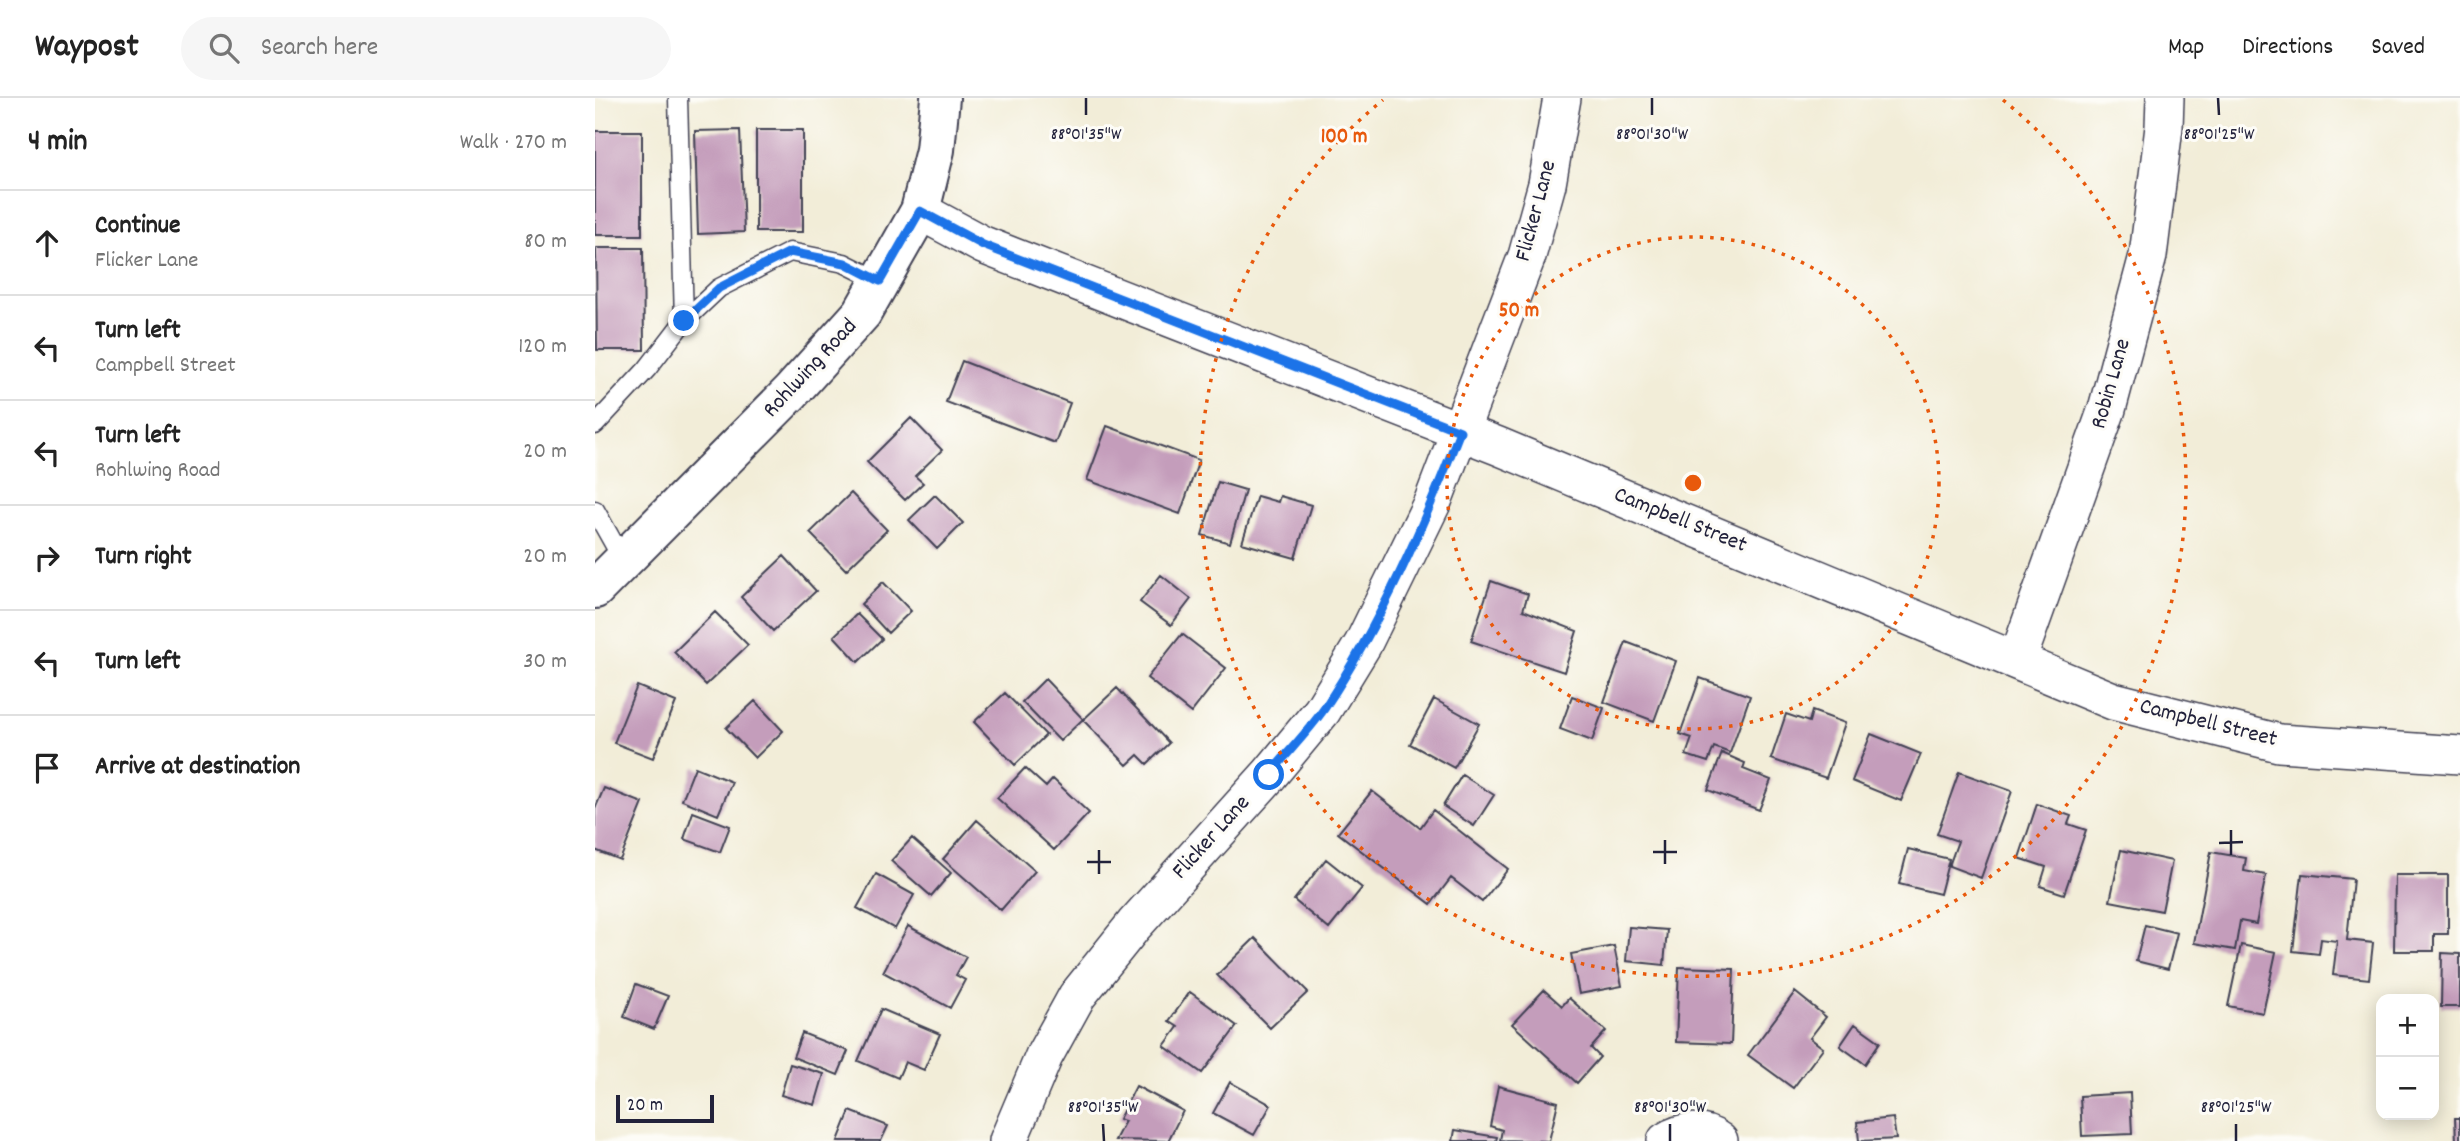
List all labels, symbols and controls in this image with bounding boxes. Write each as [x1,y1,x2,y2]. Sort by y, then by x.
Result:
search box [181,17,671,80]
text: Waypost [35,25,139,72]
icon: search [205,29,243,67]
text: Search here [261,30,378,67]
text: Map [2168,31,2204,65]
text: Directions [2242,31,2333,65]
text: Saved [2371,31,2425,65]
text: 4 min [28,122,87,165]
text: 88°01'35"W [1051,123,1122,148]
text: 100 m [1321,123,1367,153]
text: 88°01'30"W [1616,123,1689,148]
text: 88°01'25"W [2184,123,2255,148]
text: Walk · 270 m [460,127,567,160]
street label: Flicker Lane [1508,157,1566,265]
text: Continue [95,208,180,245]
icon: ahead [28,224,66,262]
text: 80 m [524,226,567,259]
text: Flicker Lane [95,245,198,278]
text: 50 m [1499,297,1539,327]
route end [668,305,699,336]
street label: Rohlwing Road [756,312,866,426]
text: Turn left [95,313,181,350]
icon: left [28,329,66,367]
text: 120 m [518,331,567,364]
street label: Robin Lane [2083,335,2141,433]
text: Campbell Street [95,350,236,383]
text: Turn left [95,418,181,455]
icon: left [28,434,66,472]
text: 20 m [523,436,567,469]
text: Rohlwing Road [95,455,220,488]
centre of rings [1681,471,1705,495]
street label: Campbell Street [1609,479,1751,563]
icon: right [28,539,66,577]
text: Turn right [95,539,192,576]
text: 20 m [523,541,567,574]
icon: left [28,644,66,682]
text: Turn left [95,644,181,681]
text: 30 m [523,646,567,679]
street label: Campbell Street [2136,691,2280,757]
icon: arrive [28,749,66,787]
text: Arrive at destination [95,749,300,786]
route start [1253,759,1284,790]
street label: Flicker Lane [1165,789,1259,887]
map controls [2376,994,2439,1120]
button: + [2376,994,2439,1057]
button: − [2376,1057,2439,1120]
scale bar [616,1092,714,1124]
text: 20 m [627,1093,663,1120]
text: 88°01'35"W [1068,1096,1139,1121]
text: 88°01'30"W [1634,1096,1707,1121]
text: 88°01'25"W [2201,1096,2272,1121]

